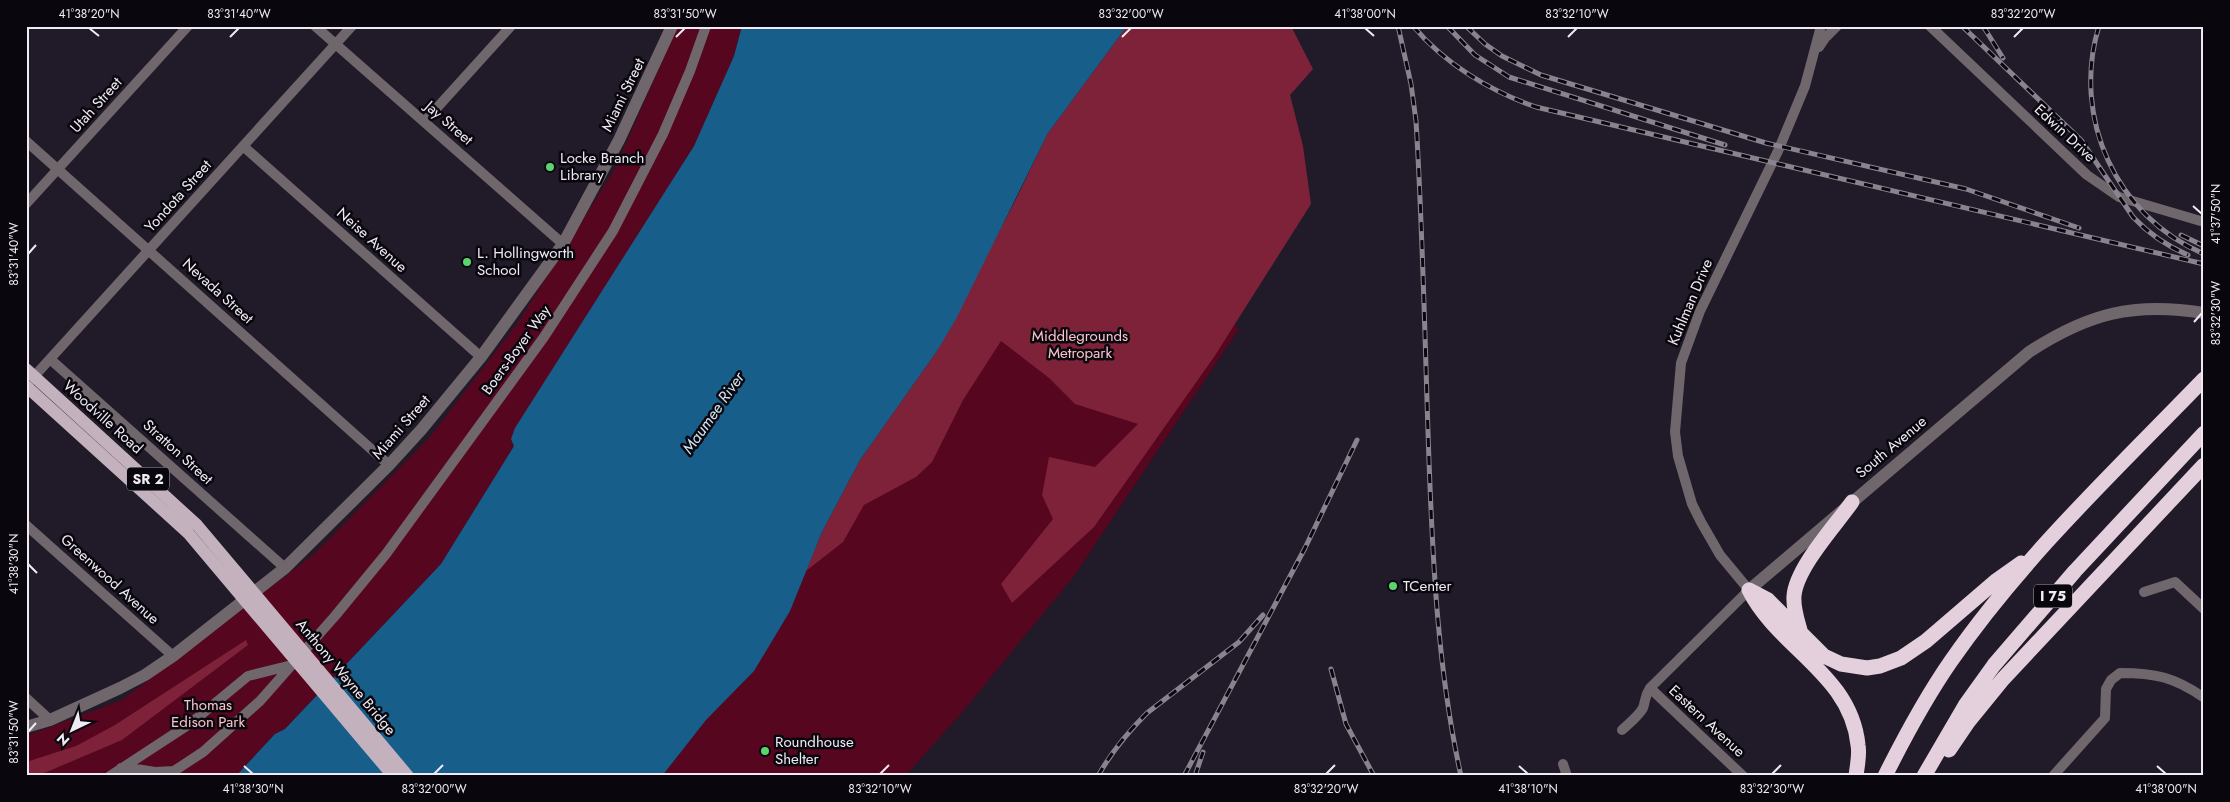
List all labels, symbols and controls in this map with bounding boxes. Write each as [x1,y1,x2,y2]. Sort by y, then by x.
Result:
text: 41°38'20"N [58,5,120,23]
text: 83°31'40"W [207,5,271,23]
text: 83°31'50"W [653,5,717,23]
text: 83°32'00"W [1098,5,1164,23]
text: 41°38'00"N [1334,5,1396,23]
text: 83°32'10"W [1545,5,1609,23]
text: 83°32'20"W [1991,5,2055,23]
street label: Miami Street [596,54,650,135]
street label: Utah Street [65,72,127,138]
street label: Jay Street [419,94,478,150]
street label: Edwin Drive [2029,99,2101,167]
place label: Locke Branch Library [560,147,644,186]
street label: Yondota Street [139,155,217,237]
marker: Locke Branch Library [544,161,556,173]
text: 41°37'50"N [2207,184,2225,244]
street label: Neise Avenue [332,202,412,278]
text: 83°31'40"W [5,222,23,286]
place label: L. Hollingworth School [477,242,574,281]
street label: Nevada Street [178,253,259,329]
street label: Kuhlman Drive [1662,255,1718,349]
marker: L. Hollingworth School [461,256,473,268]
text: 83°32'30"W [2207,281,2225,345]
street label: Boers-Boyer Way [476,300,556,399]
park label: Middlegrounds Metropark [1032,325,1128,364]
water label: Maumee River [676,366,751,459]
street label: Woodville Road [58,375,148,459]
street label: Miami Street [367,390,436,464]
street label: South Avenue [1851,410,1932,483]
street label: Stratton Street [138,414,218,490]
road number: SR 2 [127,468,169,490]
street label: Greenwood Avenue [56,529,164,629]
text: 41°38'30"N [5,534,23,594]
place label: TCenter [1403,575,1452,597]
marker: TCenter [1387,580,1399,592]
road number: I 75 [2034,584,2072,608]
street label: Anthony Wayne Bridge [291,614,401,740]
street label: Eastern Avenue [1664,680,1750,762]
park label: Thomas Edison Park [171,694,245,733]
text: 83°31'50"W [5,700,23,764]
north arrow [48,704,98,754]
text: N [52,728,74,751]
place label: Roundhouse Shelter [775,731,854,770]
marker: Roundhouse Shelter [759,745,771,757]
text: 41°38'30"N [223,780,283,798]
text: 83°32'00"W [401,780,467,798]
text: 83°32'10"W [848,780,912,798]
text: 83°32'20"W [1294,780,1358,798]
text: 41°38'10"N [1498,780,1558,798]
text: 83°32'30"W [1740,780,1804,798]
text: 41°38'00"N [2135,780,2197,798]

